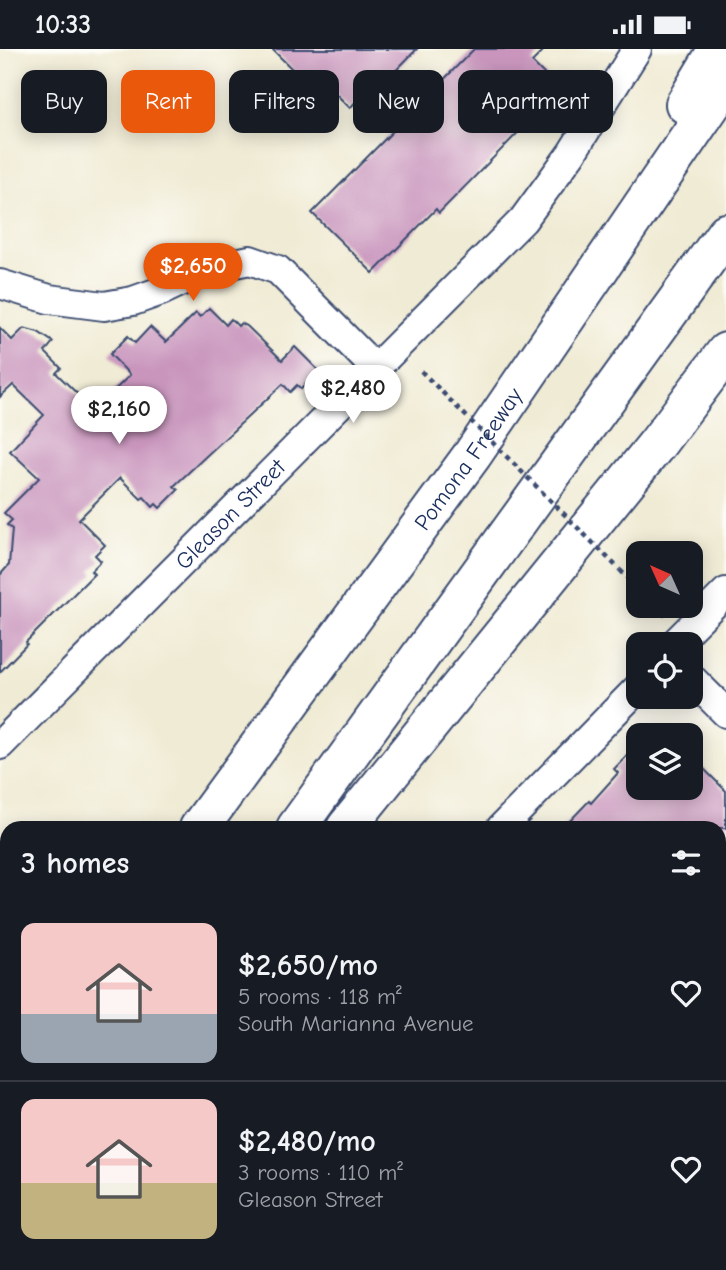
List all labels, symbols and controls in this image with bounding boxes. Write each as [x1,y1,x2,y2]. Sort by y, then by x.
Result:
text: 10:33 [35,10,91,40]
chip: Buy [21,70,107,133]
chip: Rent [121,70,215,133]
chip: Filters [229,70,339,133]
chip: New [353,70,444,133]
chip: Apartment [458,70,613,133]
pin: $2,650 [136,243,250,303]
text: $2,650 [159,252,227,279]
pin: $2,480 [296,365,410,425]
text: $2,480 [320,374,386,401]
street label: Pomona Freeway [409,382,528,535]
pin: $2,160 [62,387,176,446]
text: $2,160 [87,395,151,422]
street label: Gleason Street [169,452,292,575]
north arrow [626,541,704,618]
map controls [626,541,703,800]
button: locate [626,632,703,709]
button: layers [626,723,703,800]
icon: filters [667,844,705,882]
text: 3 homes [21,846,129,881]
text: $2,650/mo [238,948,378,983]
icon: home [77,951,161,1035]
icon: heart [667,974,705,1012]
text: 5 rooms · 118 m² [238,983,402,1010]
text: South Marianna Avenue [238,1010,474,1037]
text: $2,480/mo [238,1124,376,1159]
icon: home [77,1127,161,1211]
icon: heart [667,1150,705,1188]
text: 3 rooms · 110 m² [238,1159,403,1186]
text: Gleason Street [238,1186,383,1213]

